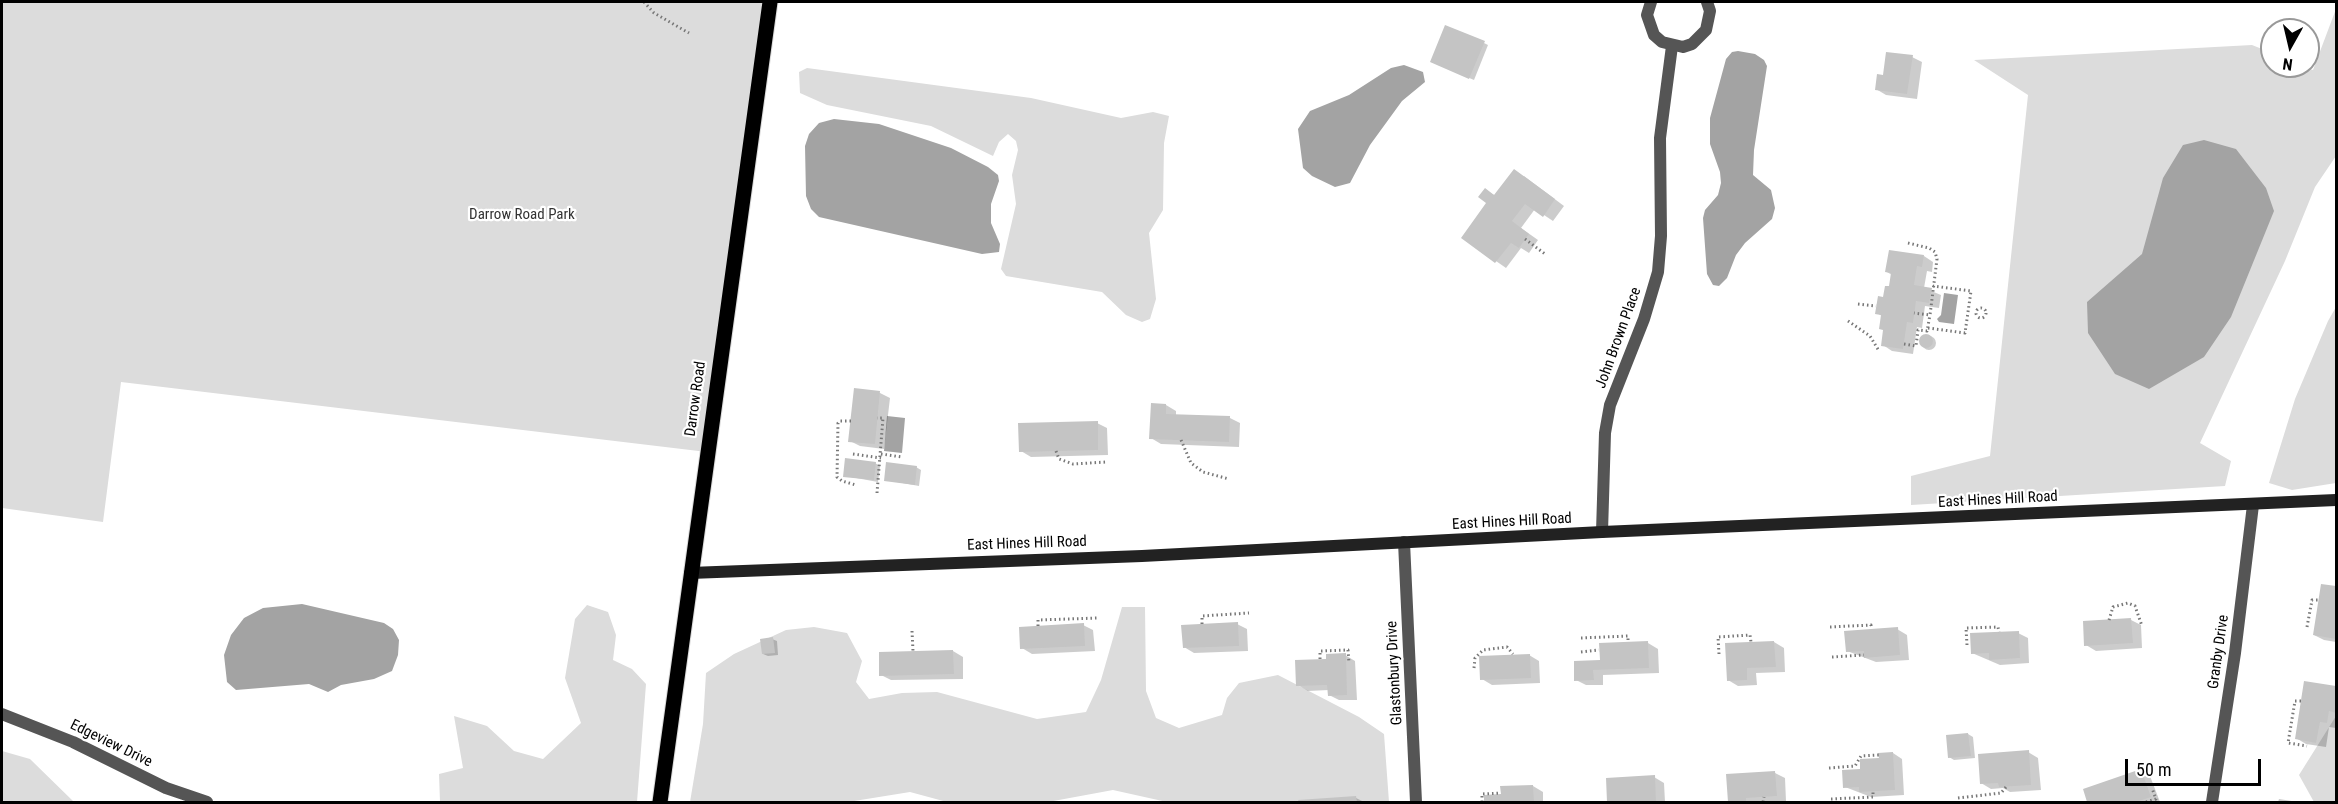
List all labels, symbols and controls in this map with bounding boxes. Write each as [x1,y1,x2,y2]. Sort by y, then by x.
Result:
north arrow [2260,18,2320,78]
text: N [2282,54,2294,74]
park label: Darrow Road Park [469,206,575,224]
street label: John Brown Place [1592,285,1646,391]
street label: Darrow Road [682,360,710,438]
street label: East Hines Hill Road [1938,488,2058,512]
street label: East Hines Hill Road [1452,510,1572,534]
street label: East Hines Hill Road [967,533,1087,555]
street label: Granby Drive [2205,614,2233,690]
street label: Glastonbury Drive [1383,620,1407,726]
street label: Edgeview Drive [67,716,155,772]
scale bar [2128,747,2264,785]
text: 50 m [2136,759,2171,780]

